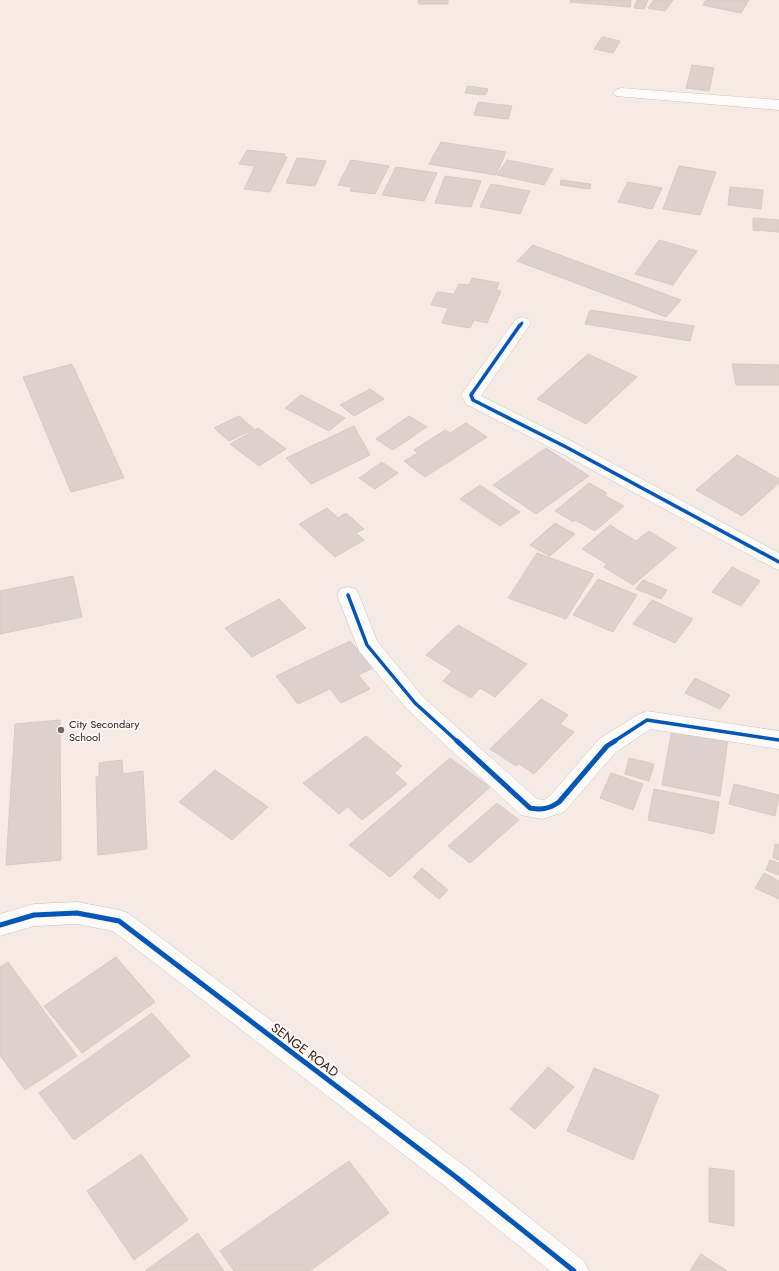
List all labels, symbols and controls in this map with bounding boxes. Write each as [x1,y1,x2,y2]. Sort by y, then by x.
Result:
place label: City Secondary School [69,716,140,745]
marker: City Secondary School [56,725,66,735]
street label: SENGE ROAD [267,1018,343,1082]

